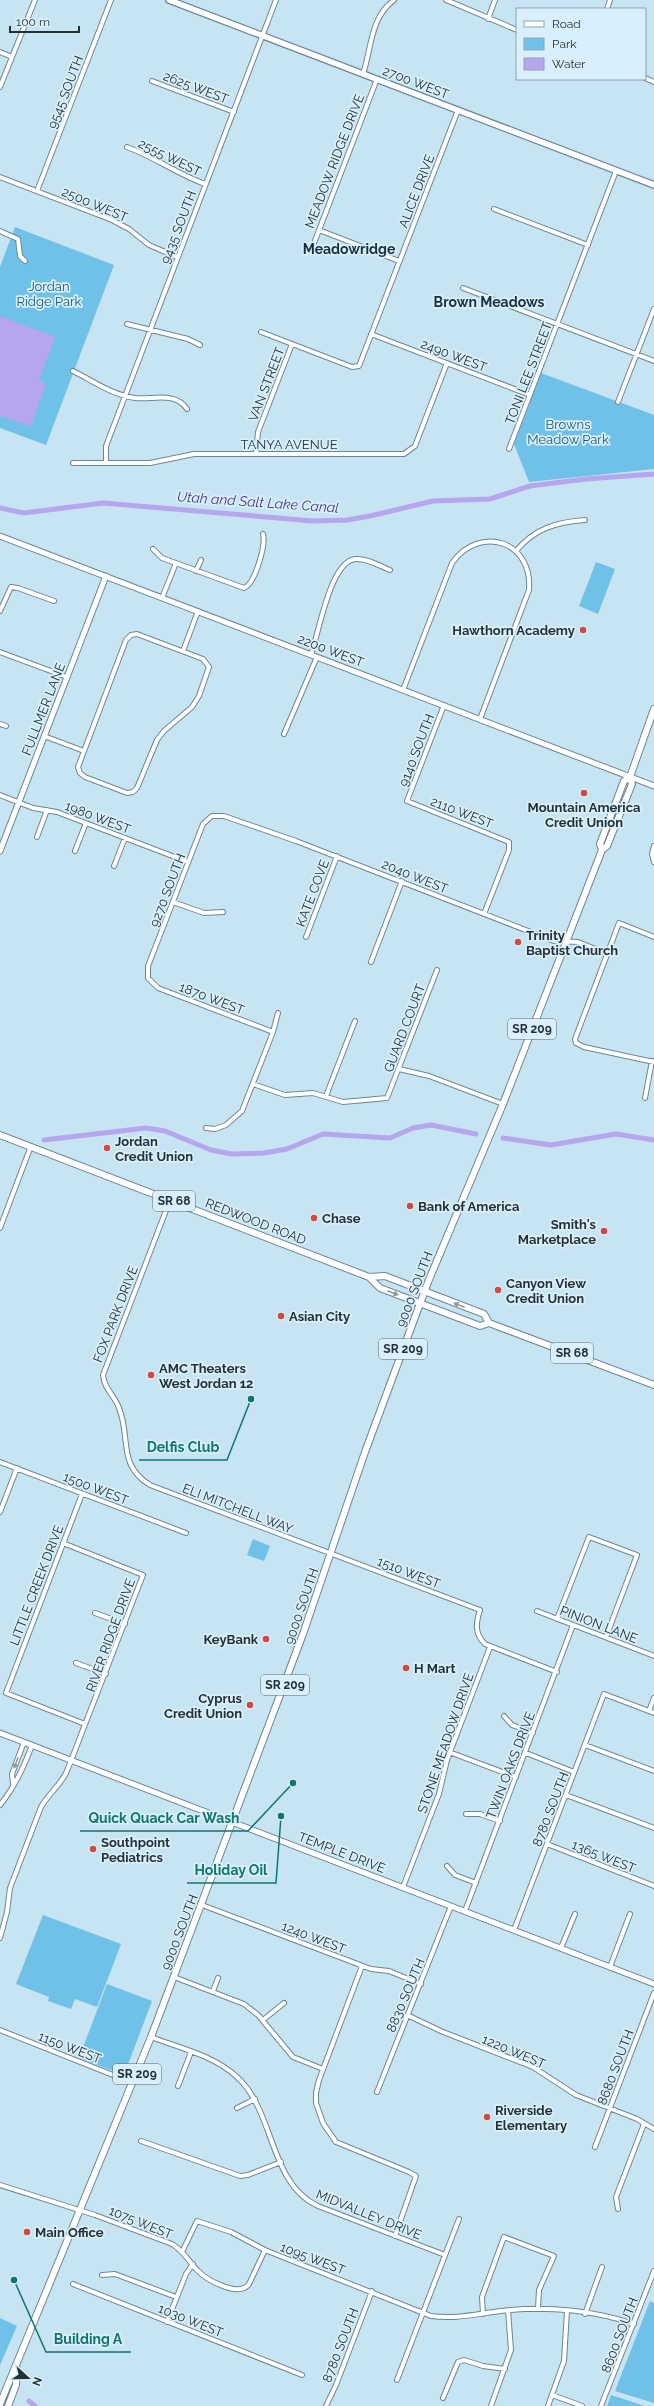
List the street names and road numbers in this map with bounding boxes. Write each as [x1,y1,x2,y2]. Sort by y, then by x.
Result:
street label: 9545 SOUTH [45,53,86,131]
street label: 2700 WEST [381,63,451,102]
street label: 2625 WEST [161,68,231,107]
street label: MEADOW RIDGE DRIVE [302,92,367,230]
street label: 2555 WEST [136,136,204,179]
street label: ALICE DRIVE [396,152,437,230]
street label: 2500 WEST [60,184,130,225]
street label: 9435 SOUTH [158,189,199,266]
street label: TONI LEE STREET [502,320,555,427]
street label: 2490 WEST [419,336,489,375]
street label: VAN STREET [245,345,288,423]
street label: TANYA AVENUE [240,437,338,452]
street label: 2200 WEST [296,631,366,670]
street label: FULLMER LANE [19,661,68,758]
street label: 9140 SOUTH [396,712,437,789]
street label: 2110 WEST [428,794,495,831]
street label: 1980 WEST [63,798,133,837]
street label: 9270 SOUTH [147,851,188,929]
street label: 2040 WEST [380,856,450,897]
street label: KATE COVE [293,858,332,929]
street label: 1870 WEST [177,979,246,1018]
street label: GUARD COURT [381,982,428,1074]
road number: SR 209 [508,1019,556,1039]
road number: SR 68 [153,1191,195,1211]
street label: REDWOOD ROAD [203,1195,308,1248]
street label: 9000 SOUTH [393,1249,436,1329]
street label: FOX PARK DRIVE [90,1264,141,1365]
road number: SR 209 [379,1339,427,1359]
road number: SR 68 [551,1343,593,1363]
street label: 1500 WEST [61,1469,131,1508]
street label: ELI MITCHELL WAY [180,1480,296,1537]
street label: LITTLE CREEK DRIVE [7,1523,66,1648]
street label: 1510 WEST [375,1554,443,1591]
street label: 9000 SOUTH [281,1566,322,1646]
street label: RIVER RIDGE DRIVE [83,1576,138,1694]
street label: PINION LANE [558,1603,640,1646]
street label: STONE MEADOW DRIVE [414,1671,477,1815]
road number: SR 209 [261,1675,309,1695]
street label: TWIN OAKS DRIVE [483,1709,538,1821]
street label: 8780 SOUTH [529,1770,572,1849]
street label: TEMPLE DRIVE [296,1829,387,1876]
street label: 1365 WEST [570,1837,638,1876]
street label: 9000 SOUTH [158,1892,201,1972]
street label: 1240 WEST [280,1918,348,1957]
street label: 8830 SOUTH [383,1956,428,2034]
street label: 8680 SOUTH [594,2027,637,2107]
street label: 1150 WEST [36,2029,104,2066]
street label: 1220 WEST [480,2031,548,2072]
road number: SR 209 [113,2064,161,2084]
street label: MIDVALLEY DRIVE [314,2186,424,2243]
street label: 1075 WEST [107,2203,175,2242]
street label: 1095 WEST [278,2239,347,2278]
street label: 8600 SOUTH [598,2295,641,2375]
street label: 1030 WEST [156,2301,225,2340]
street label: 8780 SOUTH [319,2306,362,2385]

